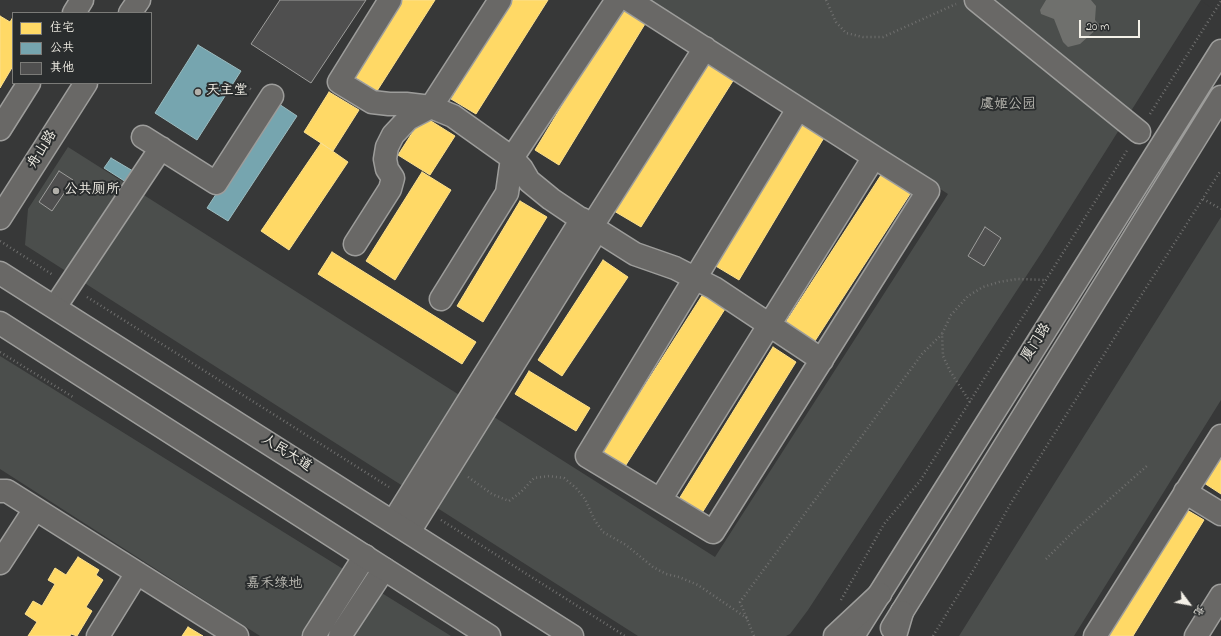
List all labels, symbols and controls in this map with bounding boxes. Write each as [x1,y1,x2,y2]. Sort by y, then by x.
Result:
legend [12,12,152,84]
scale bar [1081,12,1142,38]
text: 20 m [1086,18,1109,36]
text: 住宅 [50,19,74,37]
text: 公共 [50,39,74,57]
text: 其他 [50,59,74,77]
place label: 天主堂 [206,84,248,100]
marker: 天主堂 [193,87,203,97]
park label: 虞姬公园 [980,98,1036,114]
street label: 舟山路 [25,128,61,172]
place label: 公共厕所 [64,183,120,199]
marker: 公共厕所 [51,186,61,196]
street label: 厦门路 [1019,321,1055,365]
street label: 人民大道 [258,432,314,476]
park label: 嘉禾绿地 [246,577,302,593]
north arrow [1169,584,1209,624]
text: 北 [1189,601,1209,619]

